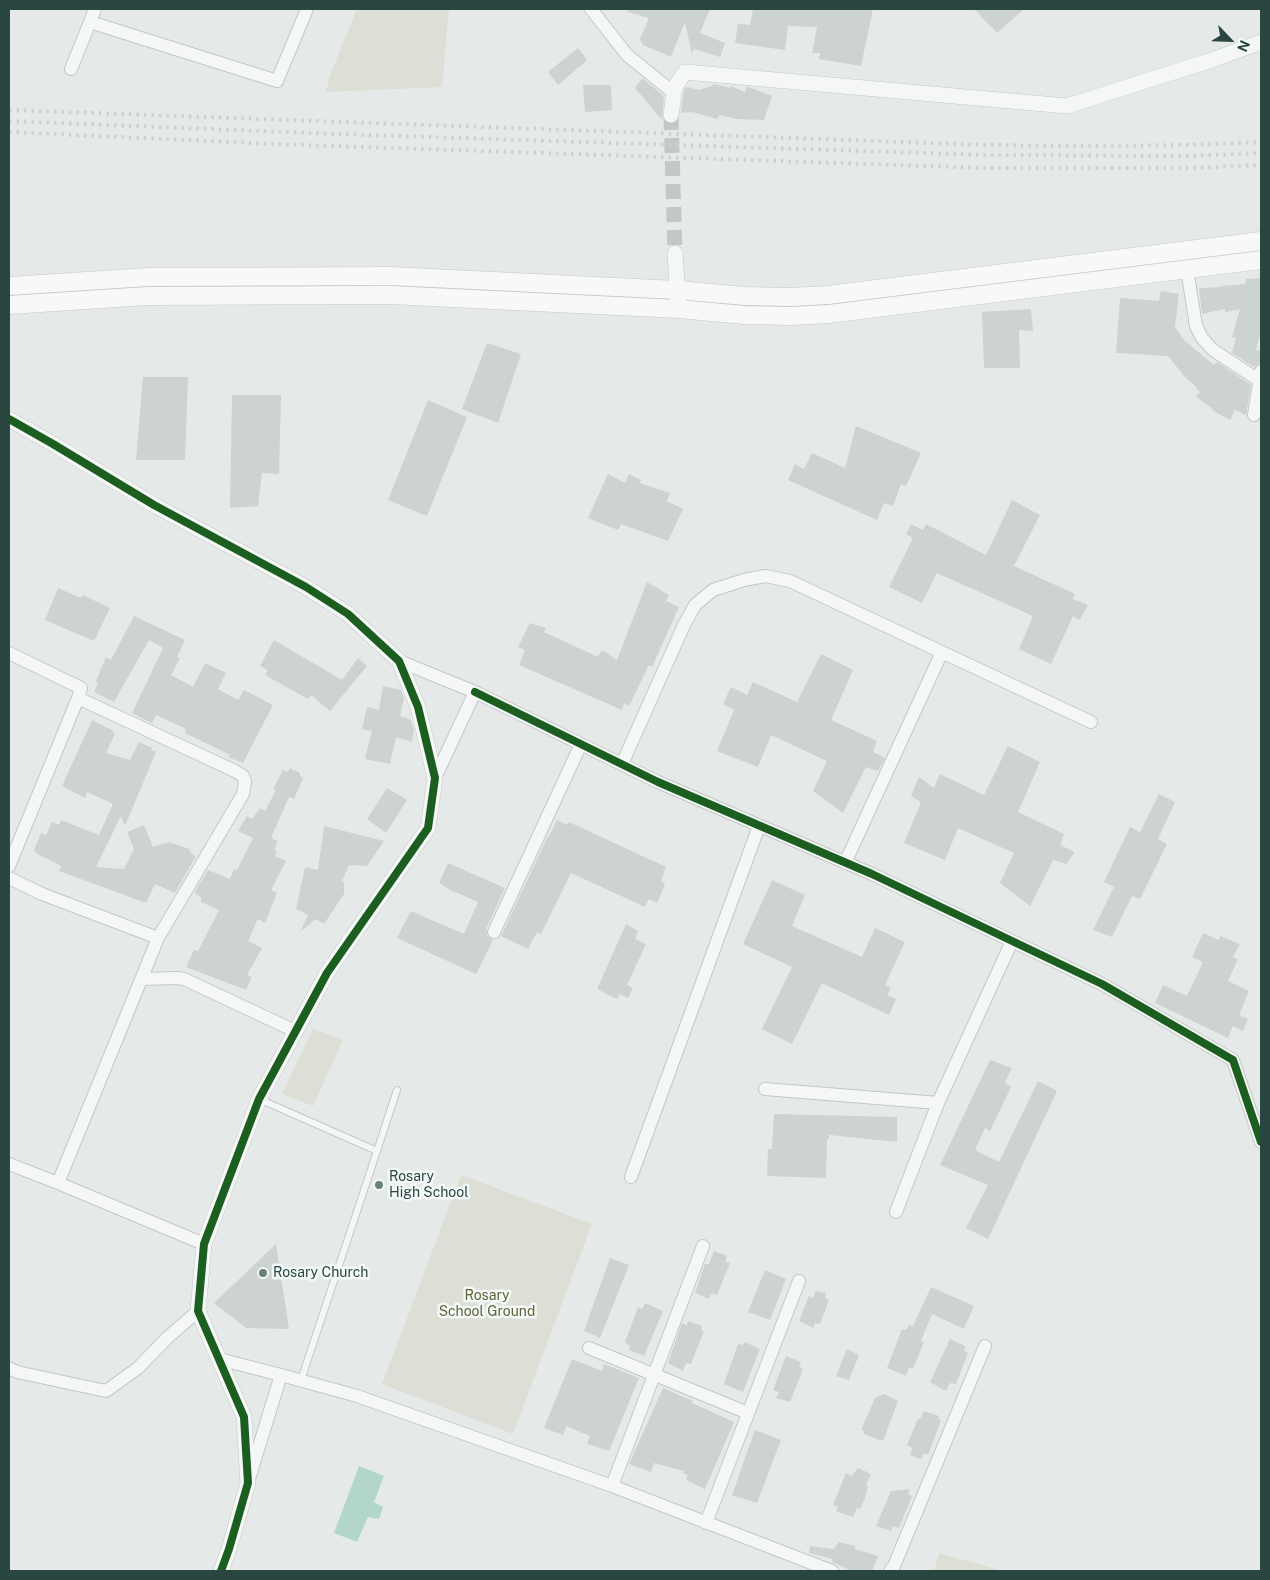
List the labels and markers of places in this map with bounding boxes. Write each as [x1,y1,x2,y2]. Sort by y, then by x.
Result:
place label: Rosary High School [389,1169,468,1202]
marker: Rosary High School [373,1179,385,1191]
place label: Rosary Church [273,1265,368,1281]
marker: Rosary Church [257,1267,269,1279]

